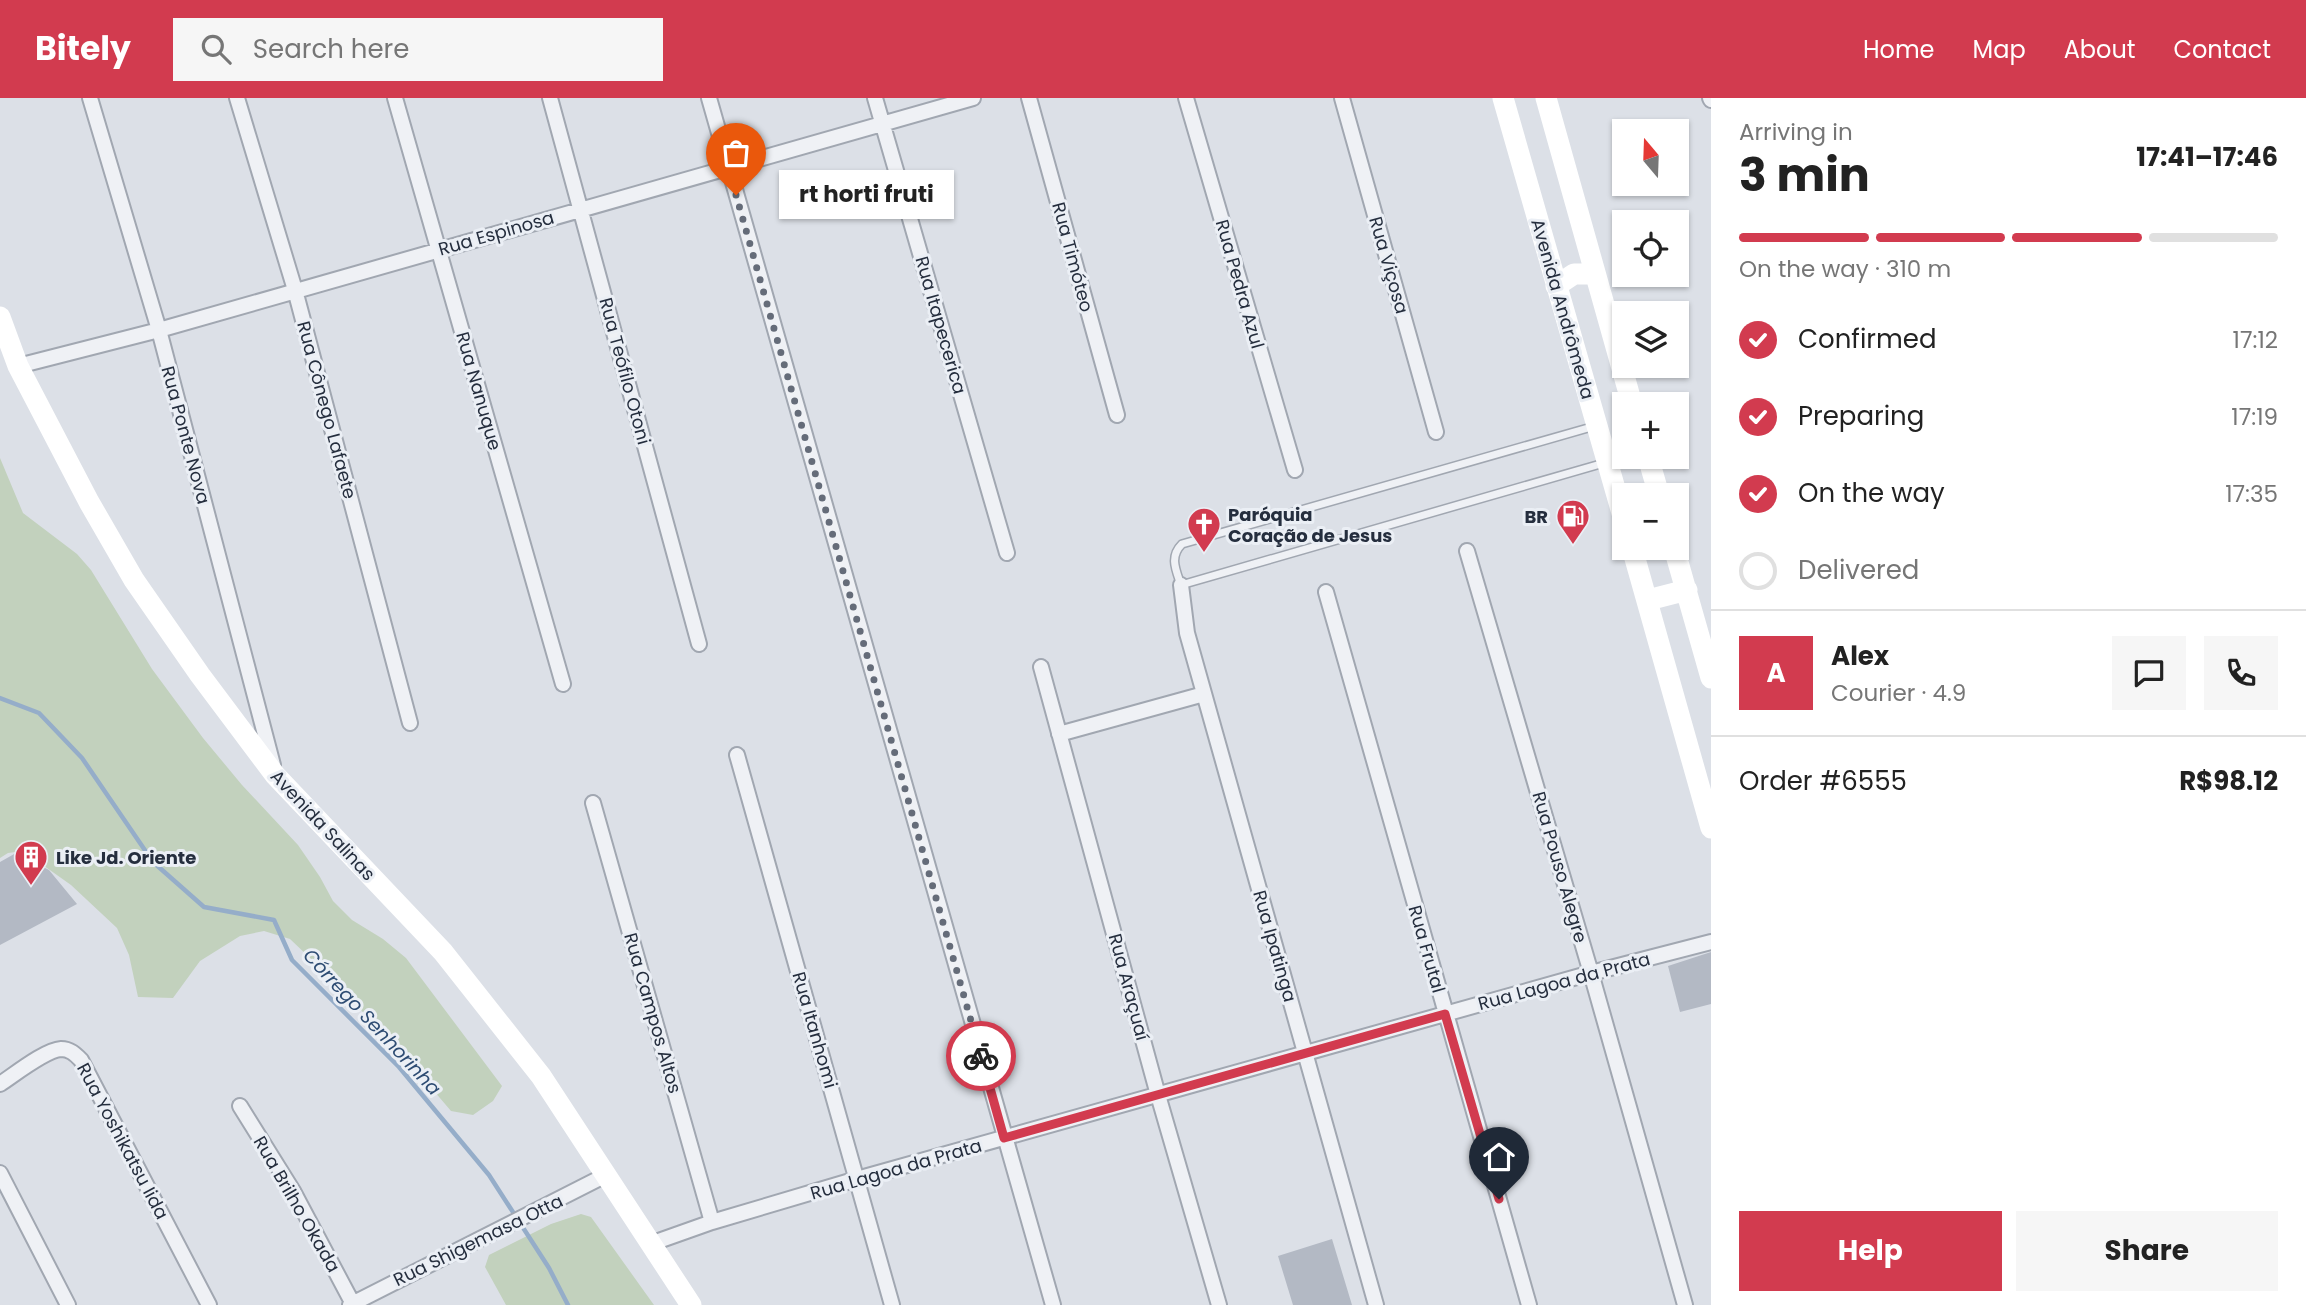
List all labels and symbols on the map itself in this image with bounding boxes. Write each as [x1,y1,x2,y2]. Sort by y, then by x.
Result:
north arrow [1612,119,1689,196]
pin [706,123,766,195]
callout: rt horti fruti [778,170,953,220]
street label: Rua Timóteo [1046,199,1100,315]
street label: Rua Espinosa [435,205,557,261]
street label: Rua Viçosa [1363,213,1415,317]
street label: Avenida Andrômeda [1525,216,1601,402]
street label: Rua Pedra Azul [1210,217,1270,351]
street label: Rua Itapecerica [909,253,973,397]
street label: Rua Teófilo Otoni [593,295,657,447]
street label: Rua Cônego Lafaete [291,318,363,502]
street label: Rua Nanuque [450,329,508,453]
street label: Rua Ponte Nova [156,363,216,507]
fuel station icon: BR [1554,497,1592,546]
place label: Paróquia Coração de Jesus [1228,502,1392,548]
place label: BR [1524,504,1548,529]
church icon: Paróquia Coração de Jesus [1185,505,1223,554]
street label: Avenida Salinas [265,764,381,886]
street label: Rua Pouso Alegre [1526,788,1594,946]
building icon: Like Jd. Oriente [12,838,50,887]
place label: Like Jd. Oriente [56,845,196,870]
street label: Rua Ipatinga [1247,887,1303,1005]
street label: Rua Frutal [1403,902,1451,996]
street label: Rua Campos Altos [618,930,688,1096]
street label: Rua Araçuaí [1103,931,1155,1043]
water label: Córrego Senhorinha [297,943,447,1101]
street label: Rua Lagoa da Prata [1475,946,1653,1016]
street label: Rua Itanhomi [786,969,844,1091]
courier [946,1021,1016,1091]
street label: Rua Yoshikatsu Iida [71,1058,175,1224]
pin [1469,1127,1529,1199]
street label: Rua Brilho Okada [248,1131,346,1277]
street label: Rua Lagoa da Prata [807,1133,985,1205]
street label: Rua Shigemasa Otta [389,1188,567,1292]

